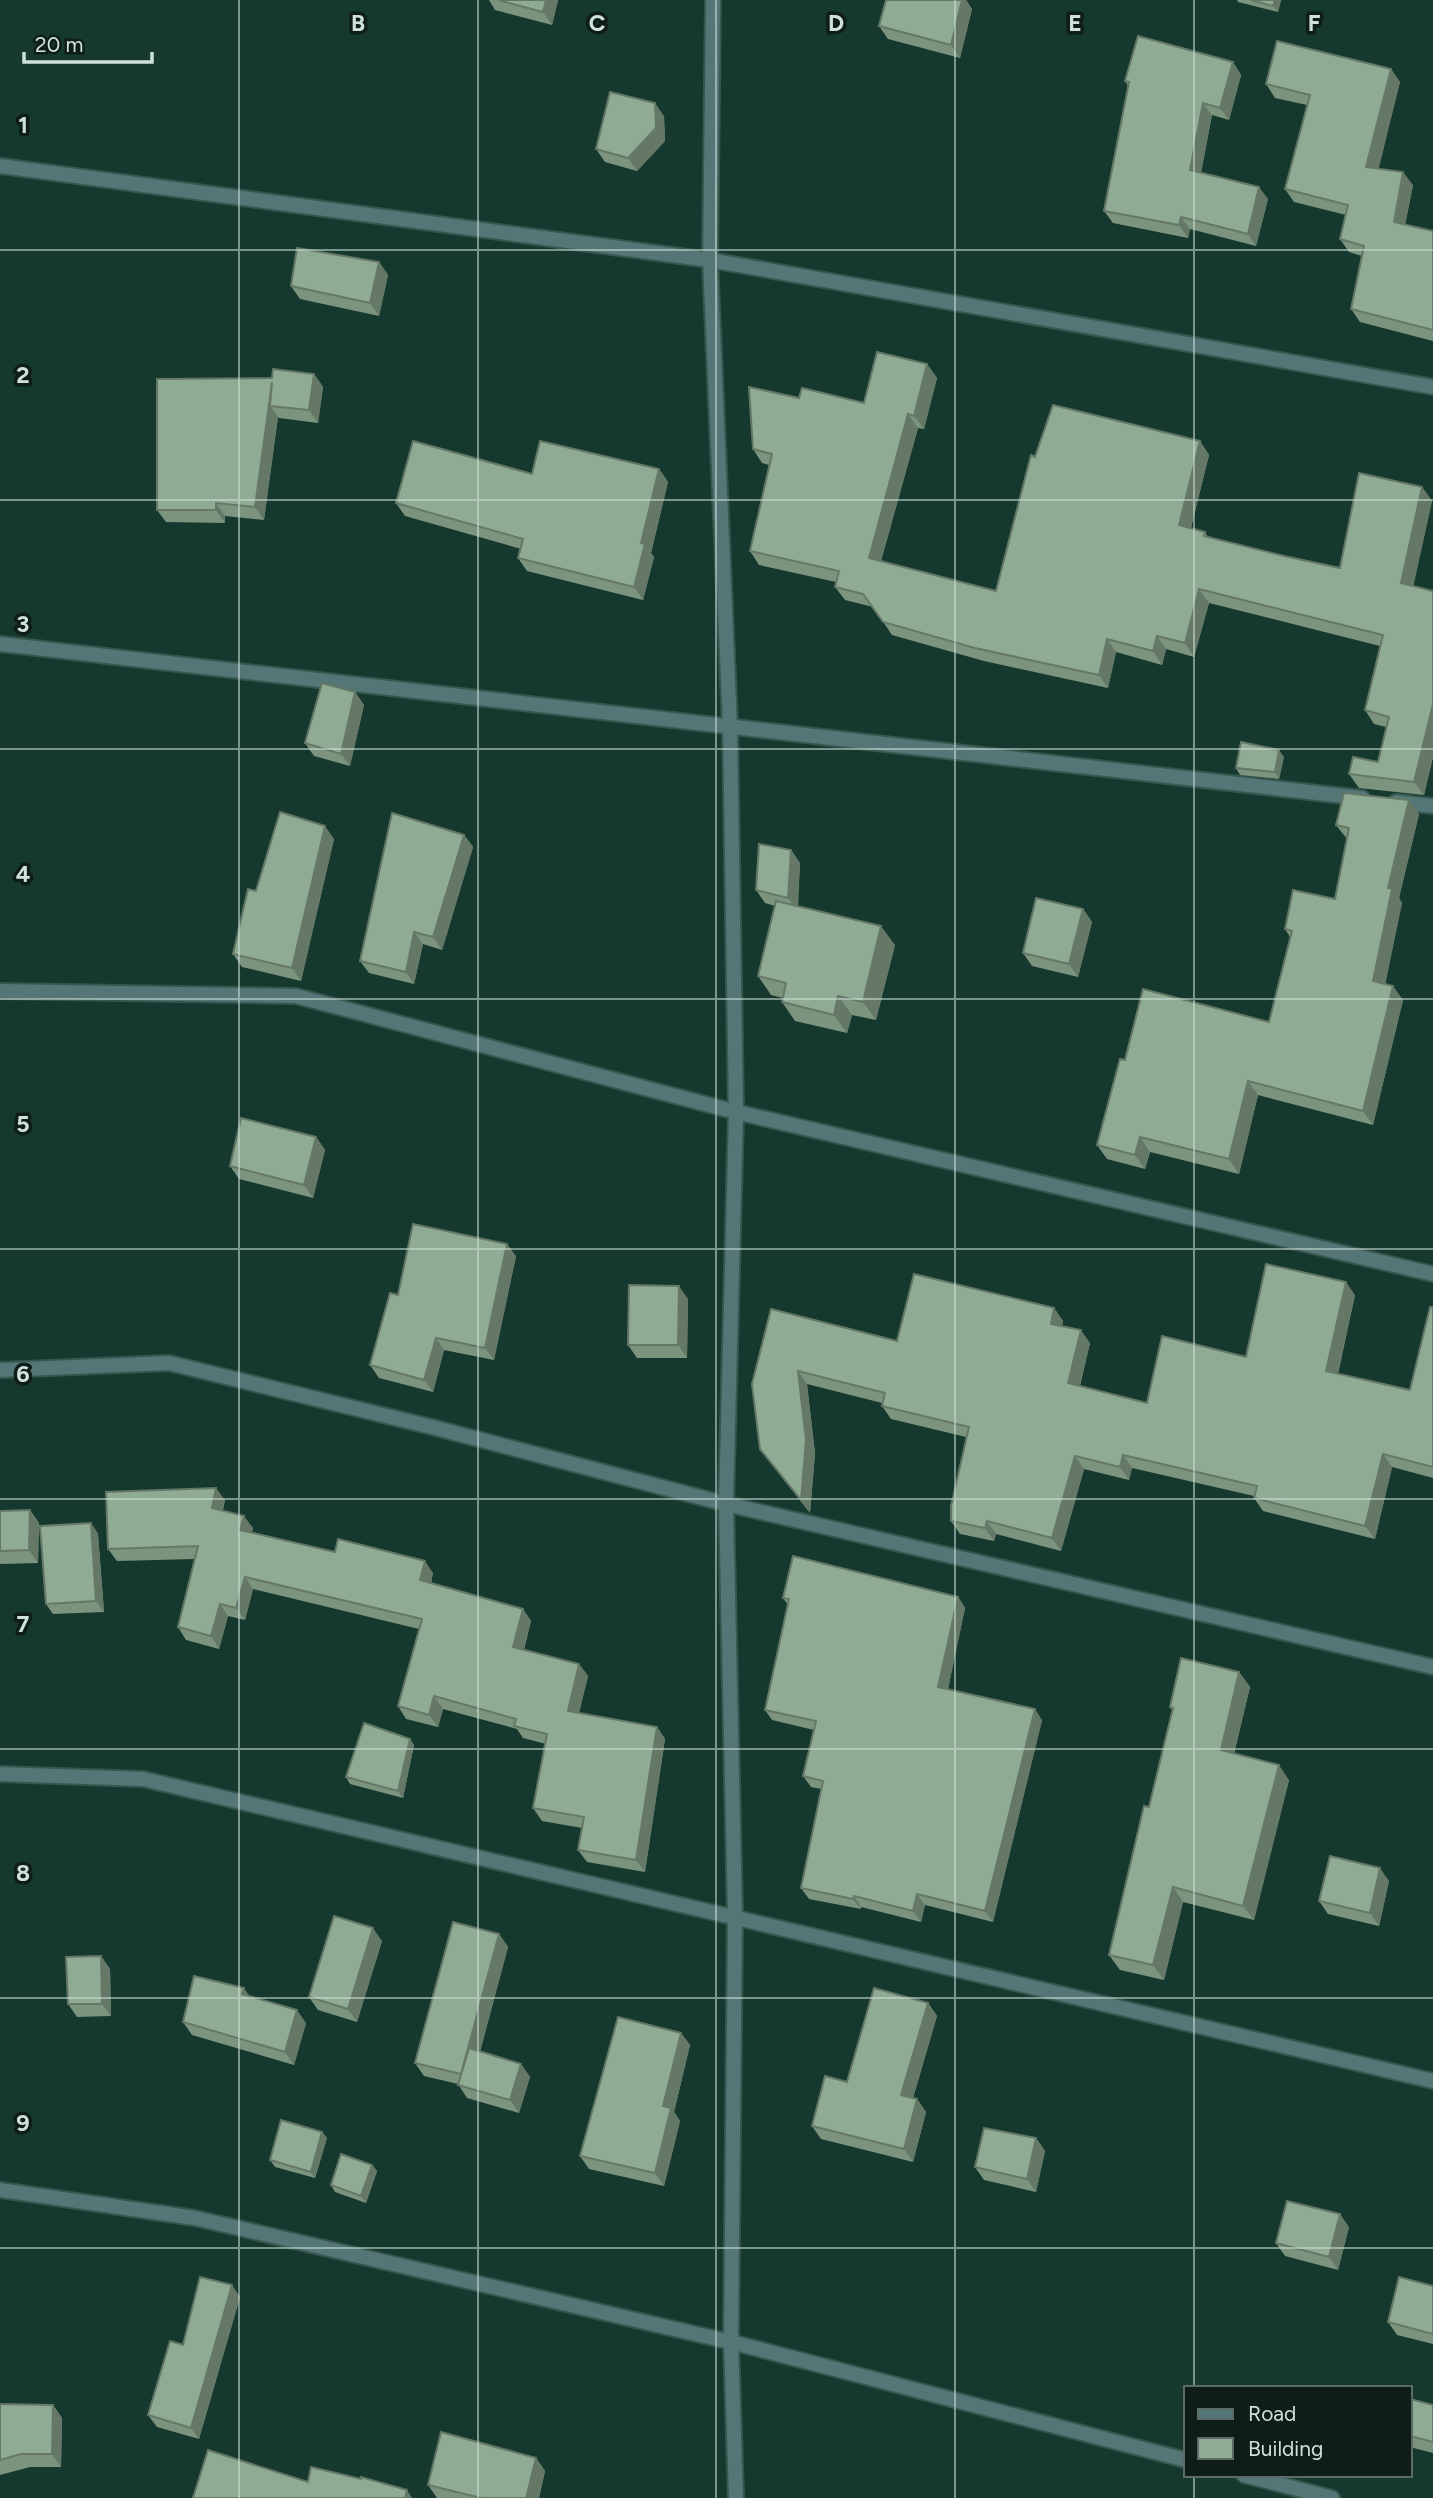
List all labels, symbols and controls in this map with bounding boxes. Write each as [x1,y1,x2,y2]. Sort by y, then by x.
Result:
text: B [351,9,365,37]
text: C [589,9,606,37]
text: D [828,9,844,37]
text: E [1068,9,1082,37]
text: F [1308,9,1321,37]
scale bar [24,21,152,65]
text: 20 m [35,32,83,57]
text: 1 [18,111,28,139]
text: 2 [16,361,30,389]
text: 3 [17,610,29,638]
text: 4 [16,860,30,888]
text: 5 [16,1110,30,1138]
text: 6 [16,1360,30,1388]
text: 7 [17,1610,30,1638]
text: 8 [16,1859,30,1887]
text: 9 [16,2109,30,2137]
legend [1184,2386,1412,2477]
text: Road [1248,2401,1296,2426]
text: Building [1248,2436,1323,2461]

